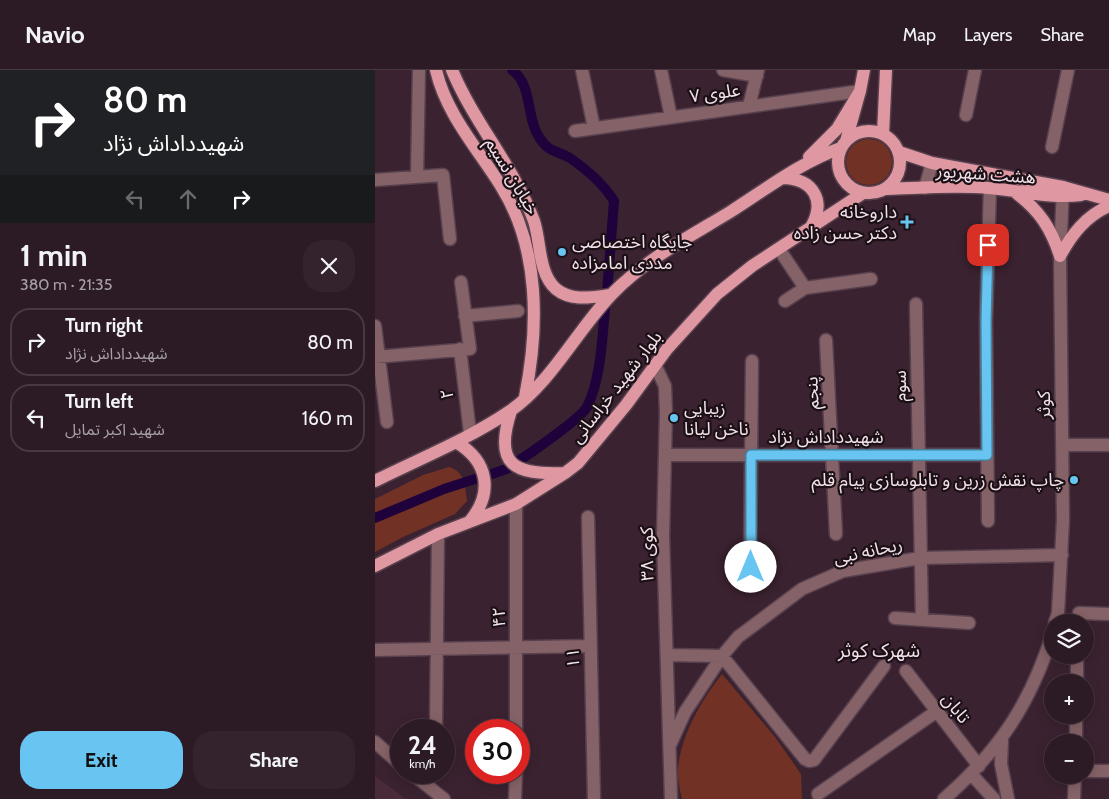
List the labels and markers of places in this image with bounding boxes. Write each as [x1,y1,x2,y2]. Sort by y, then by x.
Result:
place label: داروخانه دکتر حسن زاده [794,201,897,244]
marker: داروخانه دکتر حسن زاده [901,216,913,228]
pin [967,224,1009,266]
place label: جایگاه اختصاصی مددی امامزاده [572,231,692,274]
marker: جایگاه اختصاصی مددی امامزاده [556,246,568,258]
place label: زیبایی ناخن لیانا [684,397,749,440]
marker: زیبایی ناخن لیانا [668,412,680,424]
place label: چاپ نقش زرین و تابلوسازی پیام قلم [812,469,1064,494]
marker: چاپ نقش زرین و تابلوسازی پیام قلم [1068,474,1080,486]

